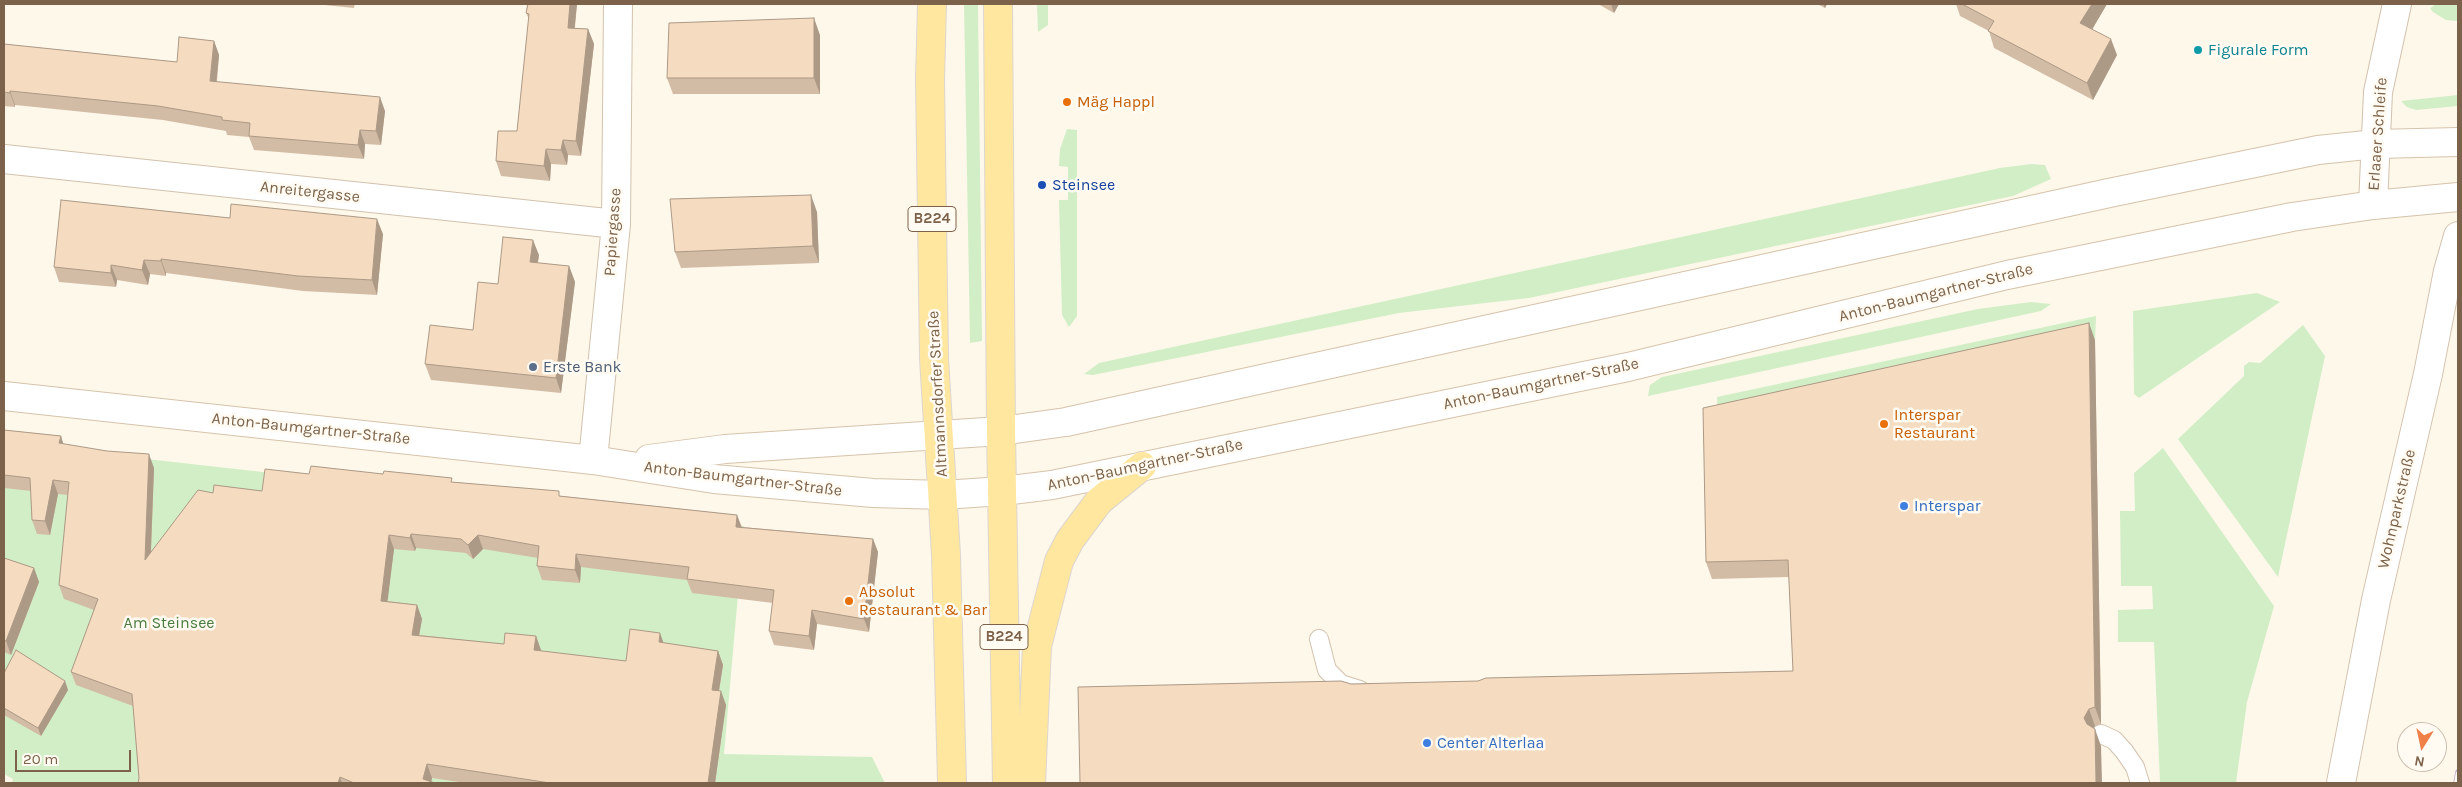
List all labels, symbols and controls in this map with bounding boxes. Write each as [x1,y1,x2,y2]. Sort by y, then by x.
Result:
place label: Figurale Form [2208,40,2308,60]
marker: Figurale Form [2192,44,2204,56]
street label: Erlaaer Schleife [2364,77,2392,191]
place label: Mäg Happl [1077,92,1155,112]
marker: Mäg Happl [1061,96,1073,108]
place label: Steinsee [1052,175,1115,195]
street label: Anreitergasse [259,177,361,207]
marker: Steinsee [1036,179,1048,191]
street label: Papiergasse [600,187,626,277]
road number: B224 [908,206,956,232]
street label: Anton-Baumgartner-Straße [1837,260,2035,326]
street label: Altmannsdorfer Straße [924,310,952,478]
street label: Anton-Baumgartner-Straße [1441,354,1641,414]
place label: Erste Bank [543,357,622,377]
marker: Erste Bank [527,361,539,373]
place label: Interspar Restaurant [1894,405,1975,443]
street label: Anton-Baumgartner-Straße [211,409,411,449]
marker: Interspar Restaurant [1878,418,1890,430]
street label: Anton-Baumgartner-Straße [1045,435,1245,495]
street label: Wohnparkstraße [2374,447,2420,571]
street label: Anton-Baumgartner-Straße [643,457,843,501]
place label: Interspar [1914,496,1981,516]
marker: Interspar [1898,500,1910,512]
place label: Absolut Restaurant & Bar [859,582,987,620]
marker: Absolut Restaurant & Bar [843,595,855,607]
park label: Am Steinsee [123,613,215,633]
road number: B224 [980,624,1028,650]
north arrow [2397,722,2447,772]
place label: Center Alterlaa [1437,733,1544,753]
marker: Center Alterlaa [1421,737,1433,749]
scale bar [18,740,134,772]
text: 20 m [23,750,58,768]
text: N [2413,752,2426,771]

